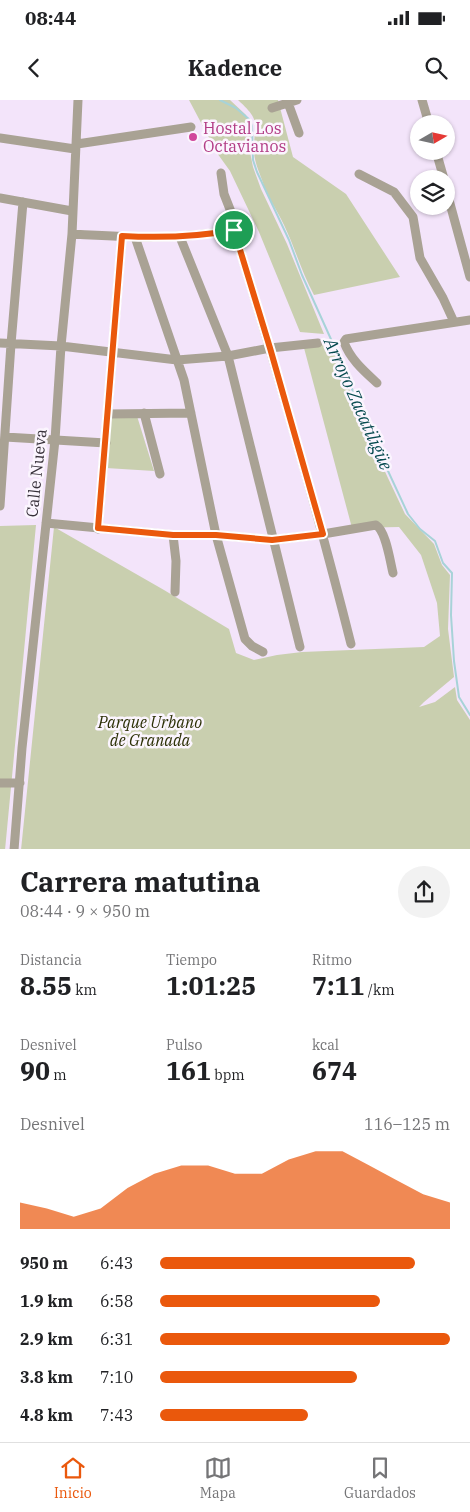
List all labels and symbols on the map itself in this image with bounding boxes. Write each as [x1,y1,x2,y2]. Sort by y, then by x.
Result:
north arrow [410,115,455,160]
place label: Hostal Los Octavianos [203,118,286,156]
marker: Hostal Los Octavianos [187,131,199,143]
pin [213,209,255,251]
water label: Arroyo Zacatiligüe [319,333,398,474]
street label: Calle Nueva [21,428,51,518]
park label: Parque Urbano de Granada [97,712,202,750]

